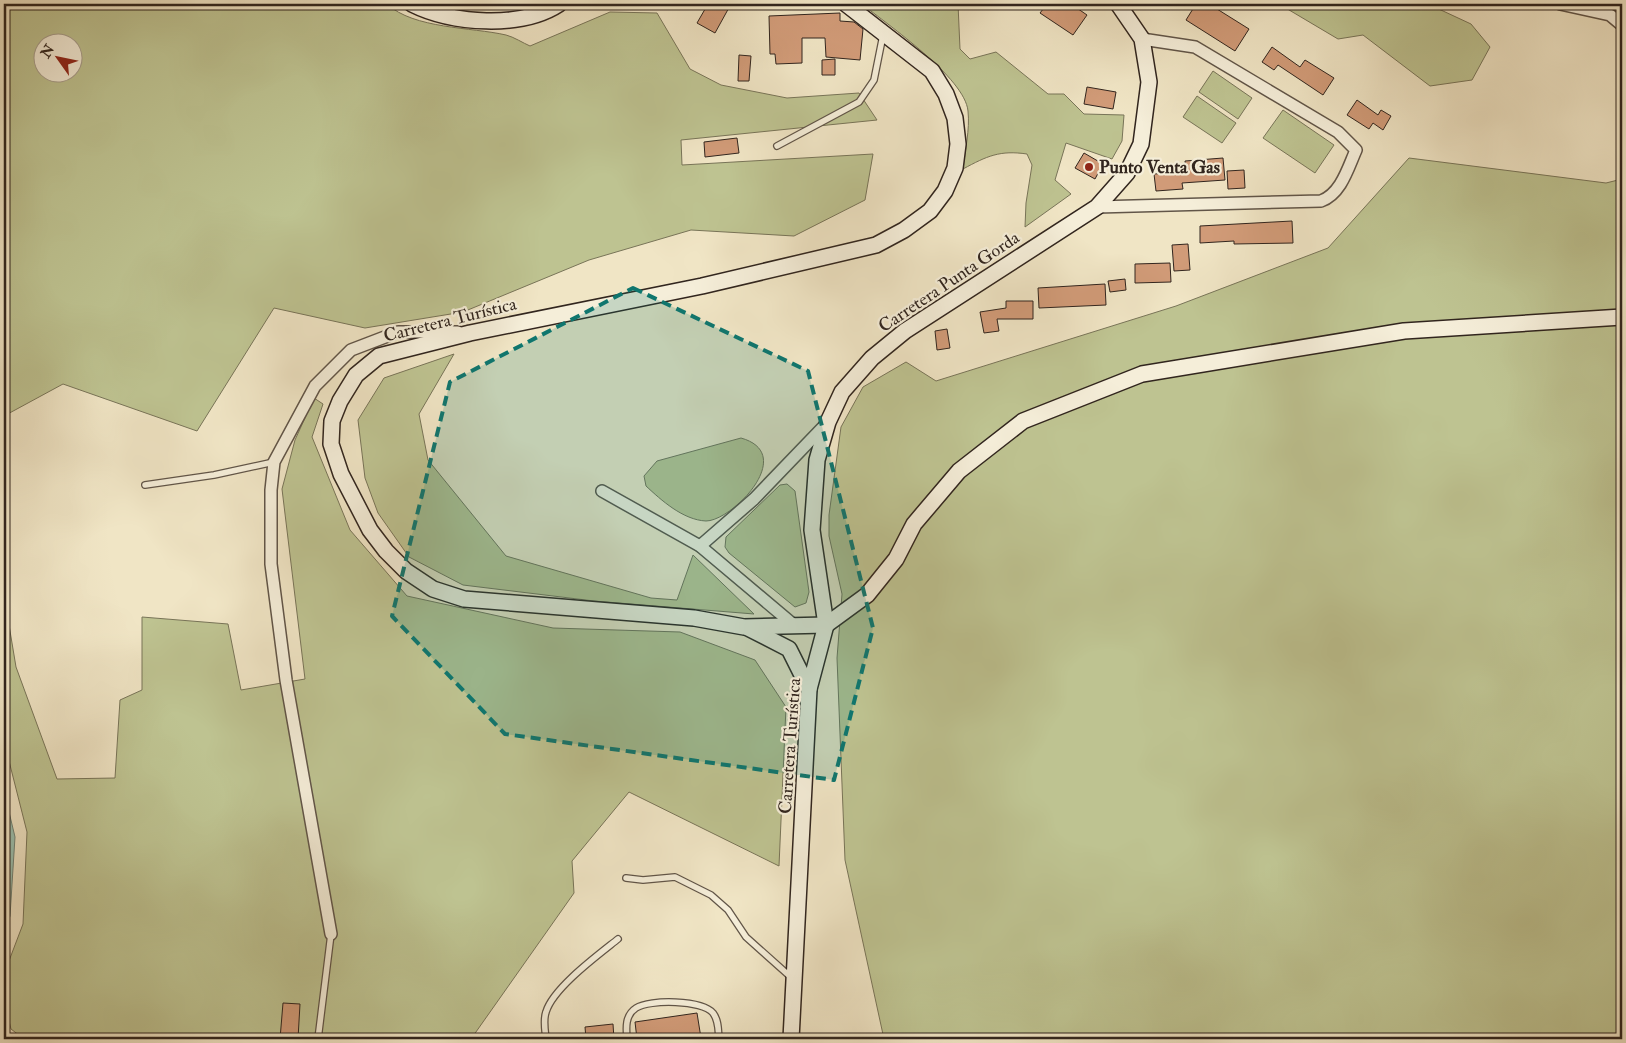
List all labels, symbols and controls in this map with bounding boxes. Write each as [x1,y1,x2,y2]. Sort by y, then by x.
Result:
north arrow [32,32,82,82]
text: N [36,41,58,62]
place label: Punto Venta Gas [1099,156,1220,179]
marker: Punto Venta Gas [1083,161,1095,173]
street label: Carretera Punta Gorda [874,226,1024,338]
street label: Carretera Turística [381,292,519,348]
street label: Carretera Turística [774,677,806,815]

